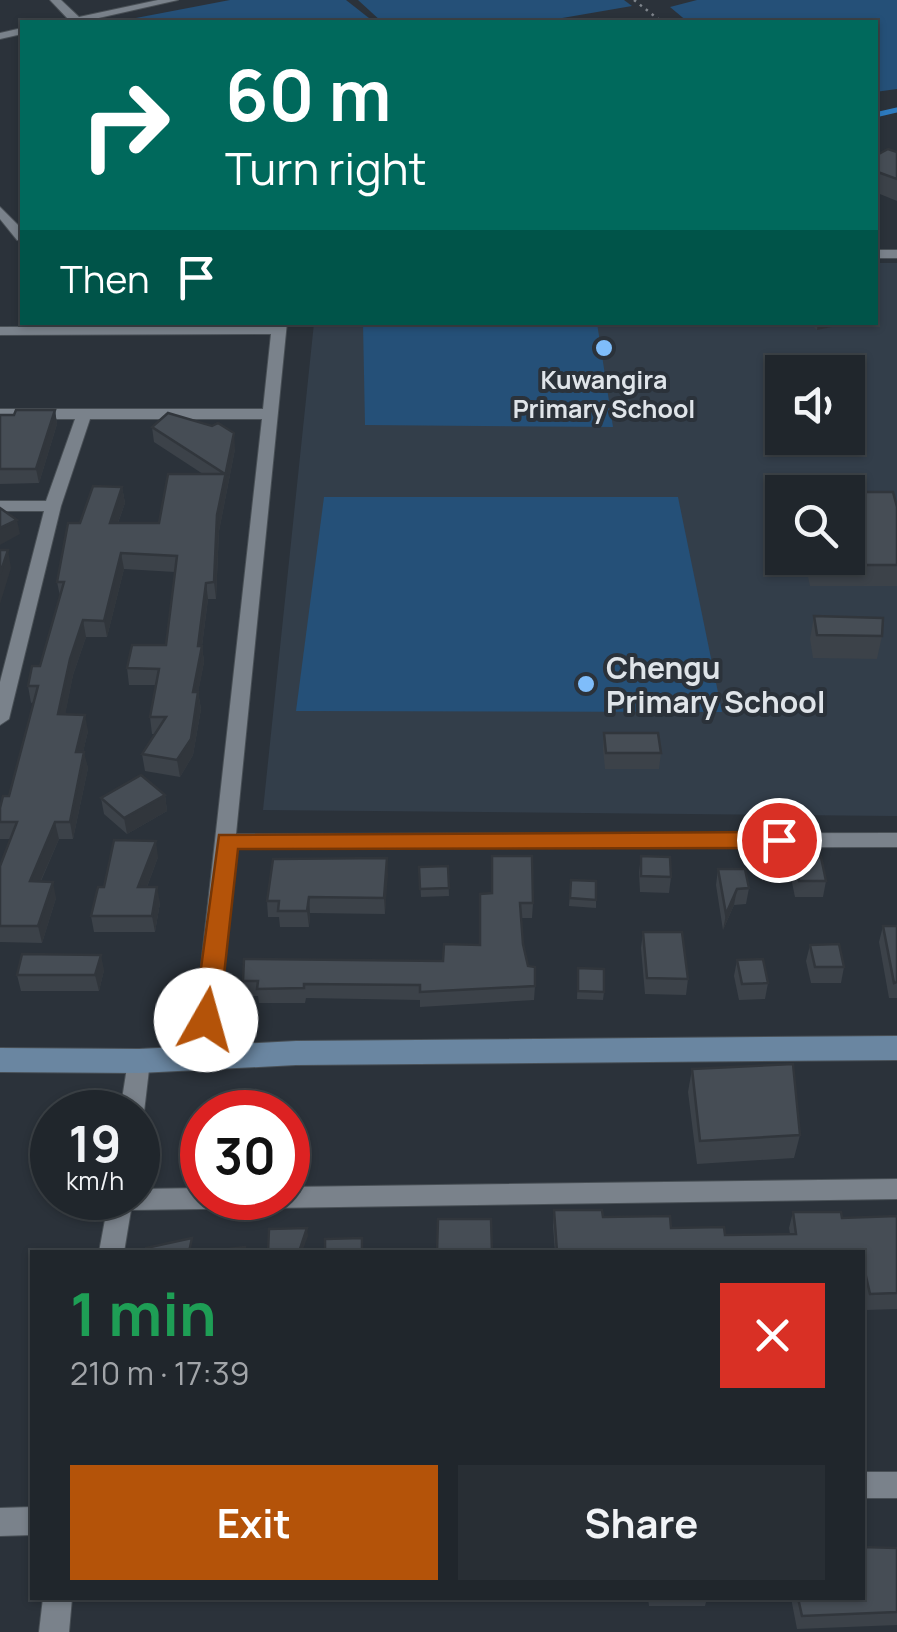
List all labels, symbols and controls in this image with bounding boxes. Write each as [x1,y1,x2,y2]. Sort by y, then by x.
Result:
text: 60 m [225,46,392,142]
icon: right [60,60,190,190]
text: Turn right [225,137,426,199]
icon: arrive [169,250,224,305]
text: Then [60,252,149,304]
marker: Kuwangira Primary School [593,337,615,359]
map controls [765,355,865,575]
button: sound [765,355,865,455]
place label: Kuwangira Primary School [513,362,695,426]
button: search [765,475,865,575]
place label: Chengu Primary School [606,647,825,722]
marker: Chengu Primary School [575,673,597,695]
pin [737,798,822,883]
icon: arrive [752,813,807,868]
position arrow [154,968,258,1072]
speed limit sign: 30 [180,1090,310,1220]
text: 19 [69,1109,121,1177]
text: km/h [66,1163,124,1198]
text: 1 min [70,1272,217,1354]
button: close [720,1283,825,1388]
text: 210 m · 17:39 [70,1351,250,1395]
button: Exit [70,1465,438,1580]
button: Share [458,1465,825,1580]

